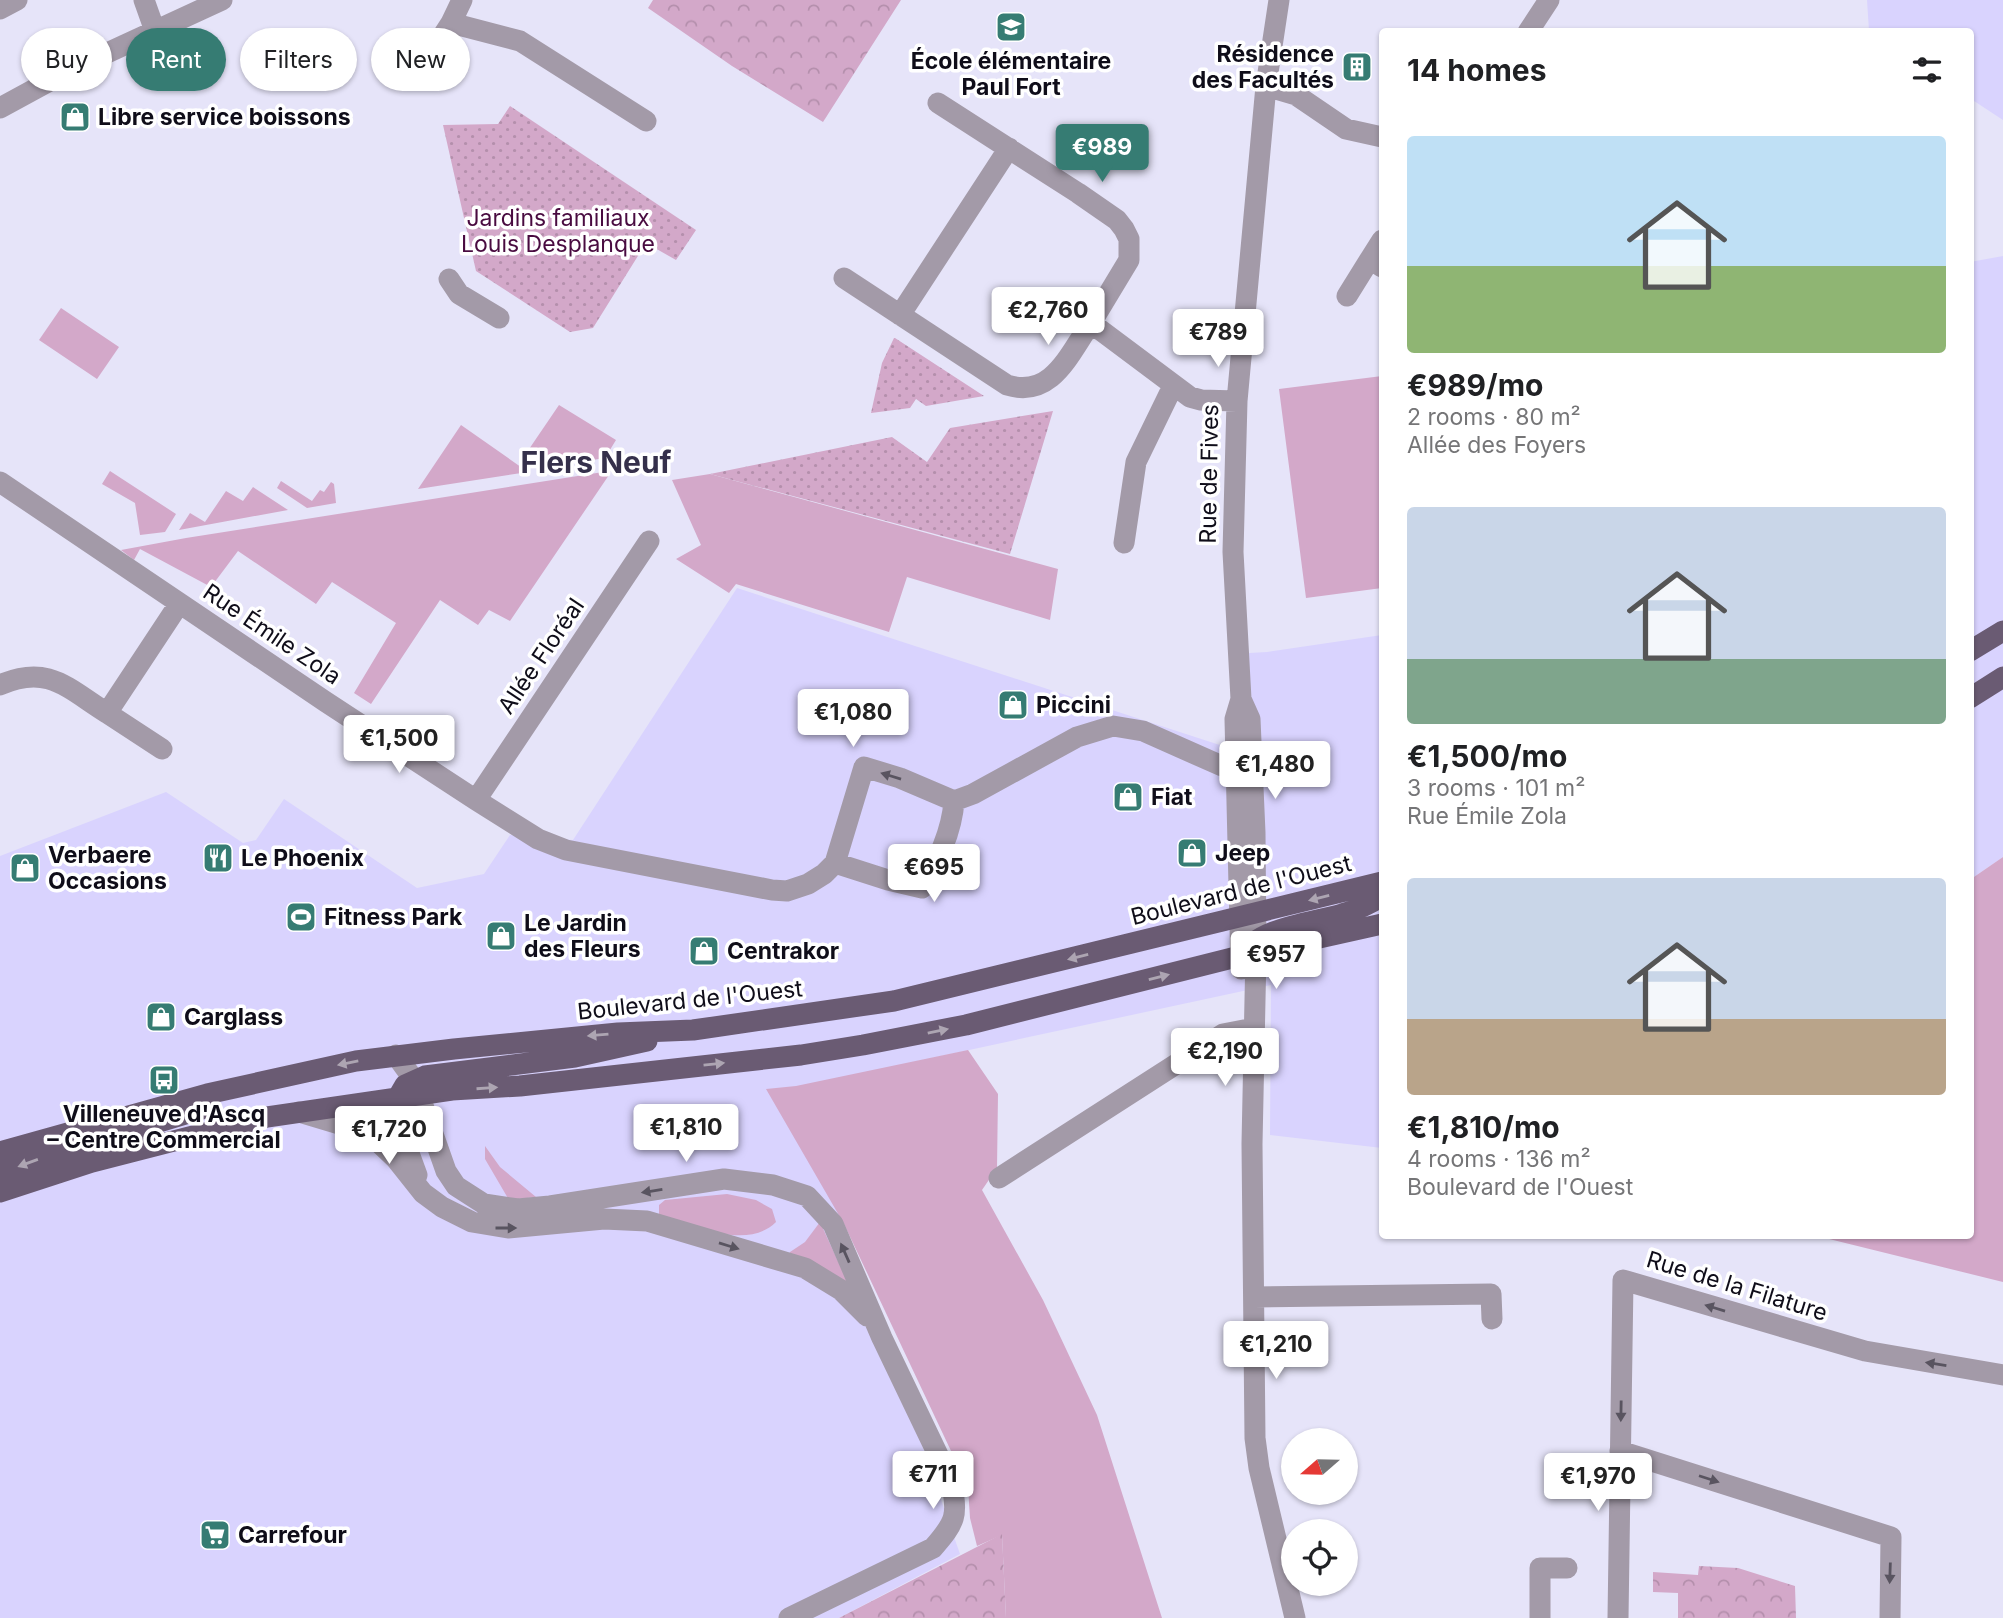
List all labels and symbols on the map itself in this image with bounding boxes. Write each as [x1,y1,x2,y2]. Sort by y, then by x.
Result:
school or university icon: École élémentaire Paul Fort [994,10,1028,44]
place label: Résidence des Facultés [1192,40,1334,94]
place label: École élémentaire Paul Fort [911,47,1111,101]
building icon: Résidence des Facultés [1340,50,1374,84]
shop icon: Libre service boissons [58,100,92,134]
place label: Libre service boissons [98,103,351,131]
pin: €989 [1061,124,1143,184]
park label: Jardins familiaux Louis Desplanque [461,204,655,258]
pin: €2,760 [991,288,1105,347]
pin: €789 [1177,310,1259,369]
street label: Rue de Fives [1194,404,1224,544]
district label: Flers Neuf [520,444,672,480]
street label: Rue Émile Zola [198,578,346,690]
street label: Allée Floréal [492,593,590,719]
shop icon: Piccini [996,688,1030,722]
pin: €1,080 [796,690,910,749]
place label: Piccini [1036,691,1111,719]
pin: €1,500 [342,716,456,775]
pin: €1,480 [1218,742,1332,801]
one-way arrow [880,770,901,780]
shop icon: Fiat [1111,780,1145,814]
place label: Fiat [1151,783,1193,811]
shop icon: Jeep [1175,836,1209,870]
place label: Jeep [1215,839,1270,867]
place label: Verbaere Occasions [48,841,167,895]
restaurant icon: Le Phoenix [201,841,235,875]
place label: Le Phoenix [241,844,364,872]
pin: €695 [893,844,975,904]
street label: Boulevard de l'Ouest [1128,849,1355,931]
shop icon: Verbaere Occasions [8,851,42,885]
one-way arrow [1308,893,1330,904]
sports icon: Fitness Park [284,900,318,934]
place label: Fitness Park [324,903,463,931]
place label: Le Jardin des Fleurs [524,909,641,963]
shop icon: Le Jardin des Fleurs [484,919,518,953]
pin: €957 [1235,932,1317,991]
shop icon: Centrakor [687,934,721,968]
place label: Centrakor [727,937,839,965]
one-way arrow [1067,952,1089,963]
one-way arrow [1149,971,1171,982]
street label: Boulevard de l'Ouest [576,974,804,1026]
shop icon: Carglass [144,1000,178,1034]
place label: Carglass [184,1003,283,1031]
one-way arrow [928,1025,950,1036]
pin: €2,190 [1168,1028,1282,1088]
one-way arrow [587,1030,609,1041]
one-way arrow [337,1057,359,1068]
one-way arrow [703,1059,725,1070]
bus stop icon: Villeneuve d'Ascq – Centre Commercial [147,1063,181,1097]
one-way arrow [477,1082,499,1093]
place label: Villeneuve d'Ascq – Centre Commercial [47,1100,281,1154]
pin: €1,810 [629,1104,743,1164]
pin: €1,720 [332,1106,446,1166]
one-way arrow [18,1157,39,1168]
one-way arrow [641,1185,663,1196]
one-way arrow [495,1222,517,1233]
one-way arrow [719,1241,740,1251]
one-way arrow [839,1243,851,1263]
street label: Rue de la Filature [1643,1245,1831,1327]
one-way arrow [1705,1302,1726,1312]
pin: €1,210 [1219,1322,1333,1381]
one-way arrow [1924,1358,1946,1369]
one-way arrow [1615,1400,1627,1422]
north arrow [1281,1428,1358,1505]
pin: €711 [892,1452,974,1511]
pin: €1,970 [1541,1454,1655,1513]
one-way arrow [1698,1474,1719,1484]
supermarket icon: Carrefour [198,1518,232,1552]
place label: Carrefour [238,1521,347,1549]
one-way arrow [1885,1562,1896,1584]

